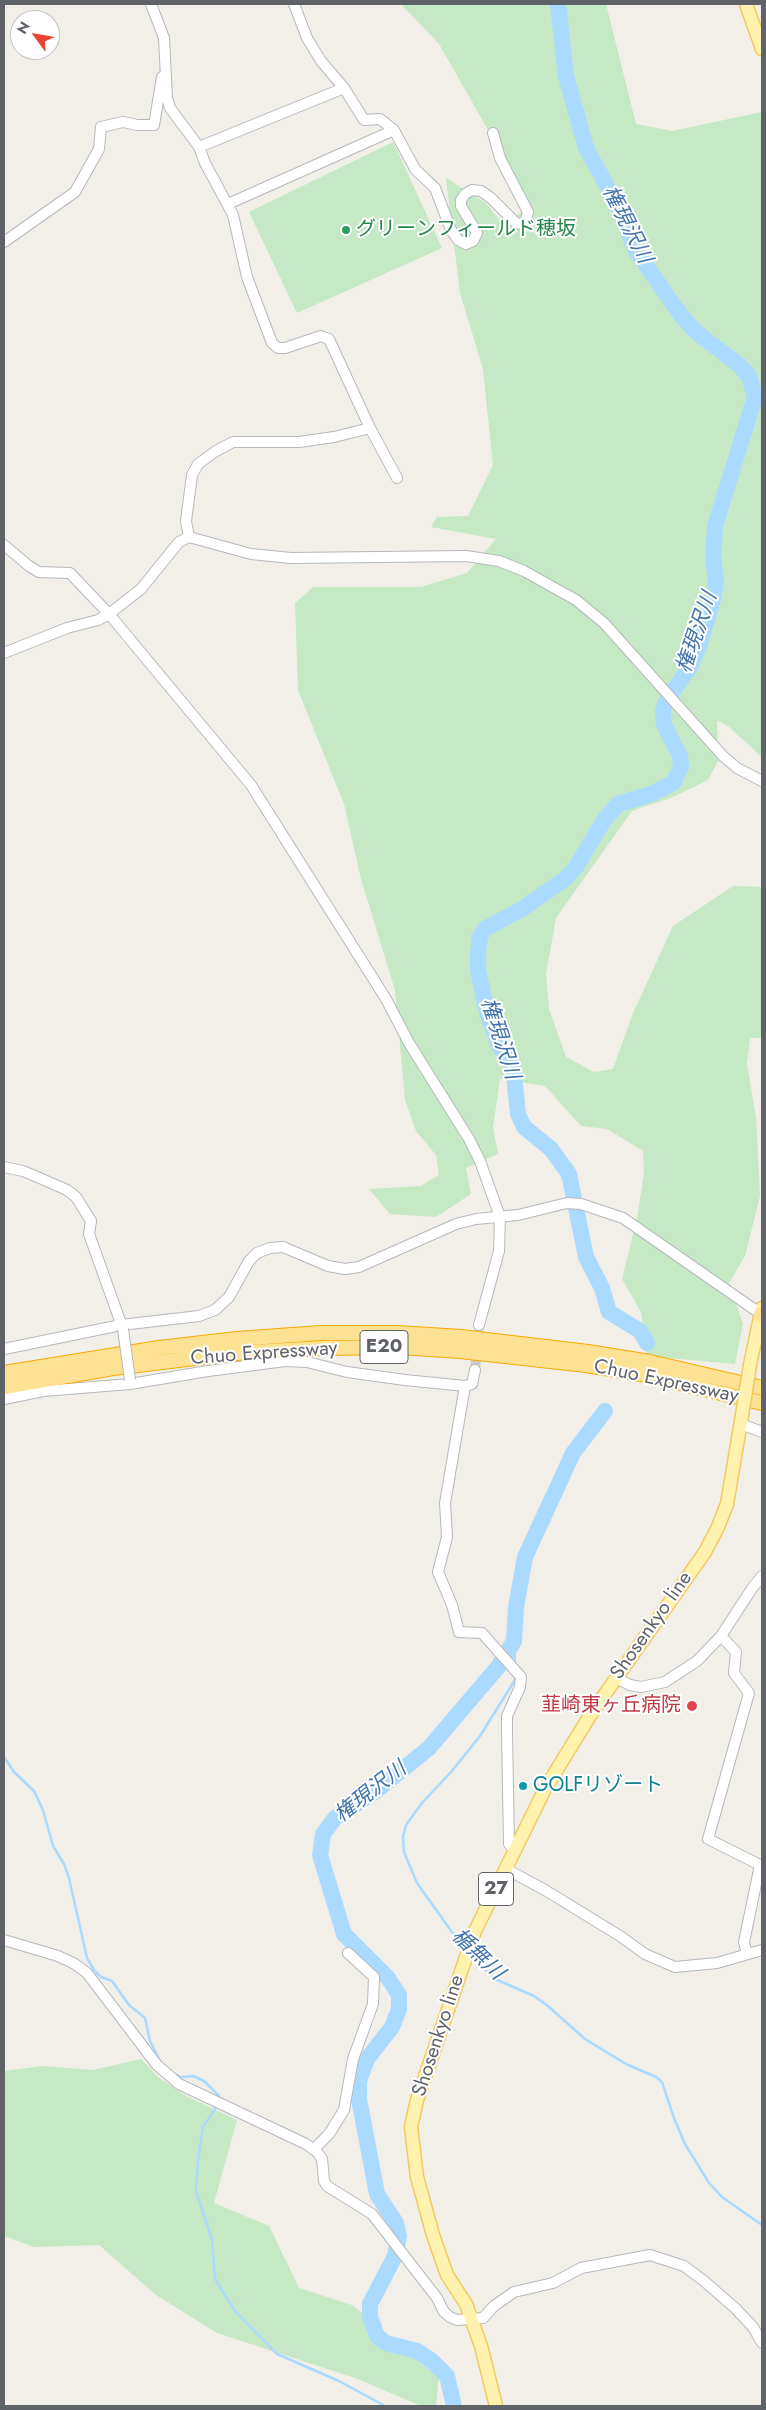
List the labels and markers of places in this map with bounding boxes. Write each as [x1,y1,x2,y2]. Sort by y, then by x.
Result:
place label: グリーンフィールド穂坂 [356,218,576,242]
marker: グリーンフィールド穂坂 [340,224,352,236]
place label: 韮崎東ヶ丘病院 [541,1694,681,1718]
marker: 韮崎東ヶ丘病院 [685,1699,699,1713]
place label: GOLFリゾート [533,1774,663,1798]
marker: GOLFリゾート [517,1780,529,1792]

